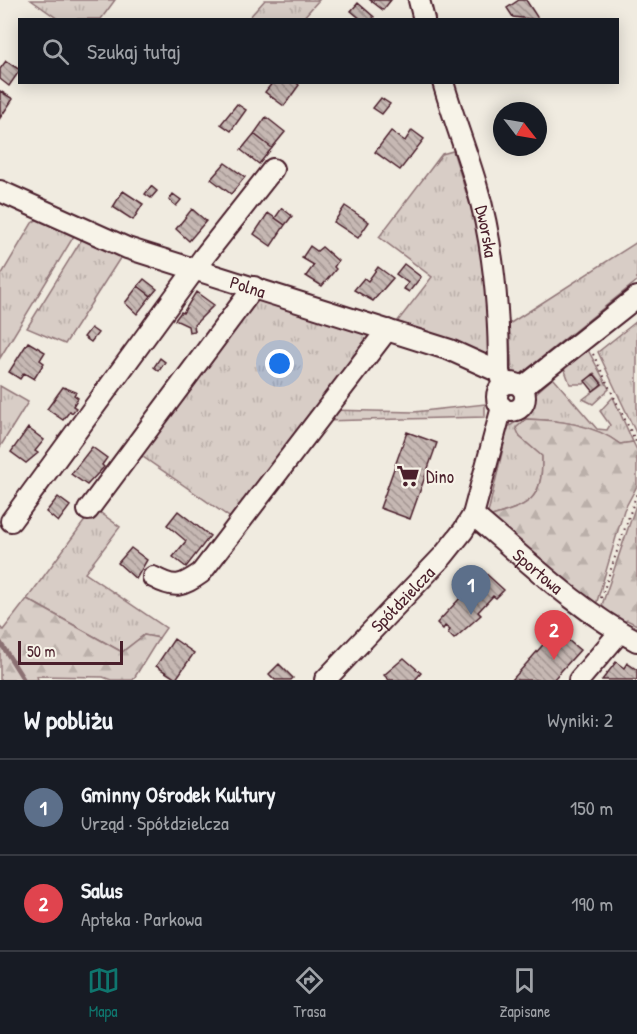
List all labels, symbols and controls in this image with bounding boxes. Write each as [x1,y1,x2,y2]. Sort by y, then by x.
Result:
search box [18,18,619,84]
icon: search [39,35,72,68]
text: Szukaj tutaj [87,36,181,66]
north arrow [493,102,547,156]
street label: Dworska [470,203,504,259]
street label: Polna [227,269,269,304]
your location [265,349,294,378]
supermarket icon: Dino [395,463,421,489]
place label: Dino [426,464,454,489]
street label: Sportowa [508,542,569,600]
street label: Spółdzielcza [365,560,440,637]
pin: 1 [452,566,490,615]
pin: 2 [534,610,574,660]
scale bar [18,638,123,666]
text: 50 m [27,640,56,662]
text: W pobliżu [24,702,113,737]
text: Wyniki: 2 [547,706,613,733]
text: Gminny Ośrodek Kultury [81,779,276,809]
text: 1 [40,794,47,821]
text: 150 m [570,794,613,821]
text: Urząd · Spółdzielcza [81,809,229,836]
text: Salus [81,875,123,905]
text: 2 [39,890,48,917]
text: 190 m [571,890,613,917]
text: Apteka · Parkowa [81,905,202,932]
tab: Mapa [87,964,120,1022]
tab: Trasa [293,964,326,1022]
tab: Zapisane [499,964,550,1022]

